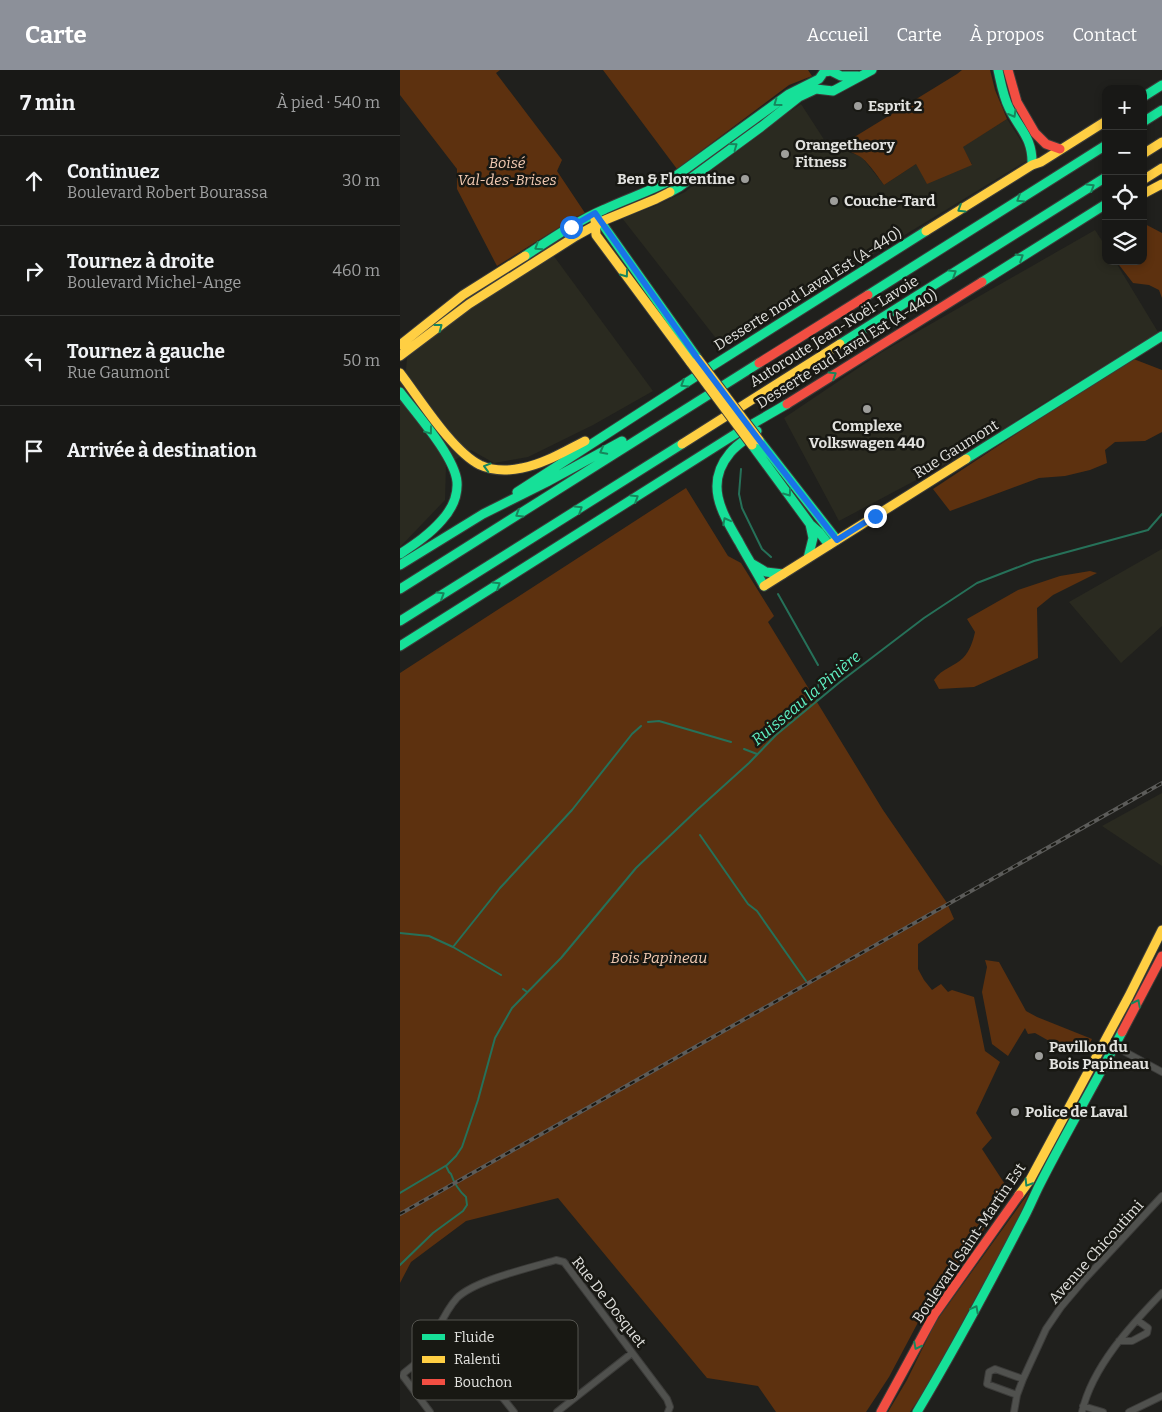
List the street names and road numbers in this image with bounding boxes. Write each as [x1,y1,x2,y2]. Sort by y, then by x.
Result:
street label: Desserte nord Laval Est (A-440) [711,224,905,354]
street label: Autoroute Jean-Noël-Lavoie [746,271,922,391]
street label: Desserte sud Laval Est (A-440) [753,286,941,412]
street label: Rue Gaumont [910,416,1002,482]
street label: Boulevard Saint-Martin Est [909,1159,1030,1326]
street label: Avenue Chicoutimi [1045,1196,1147,1307]
street label: Rue De Dosquet [568,1253,650,1351]

